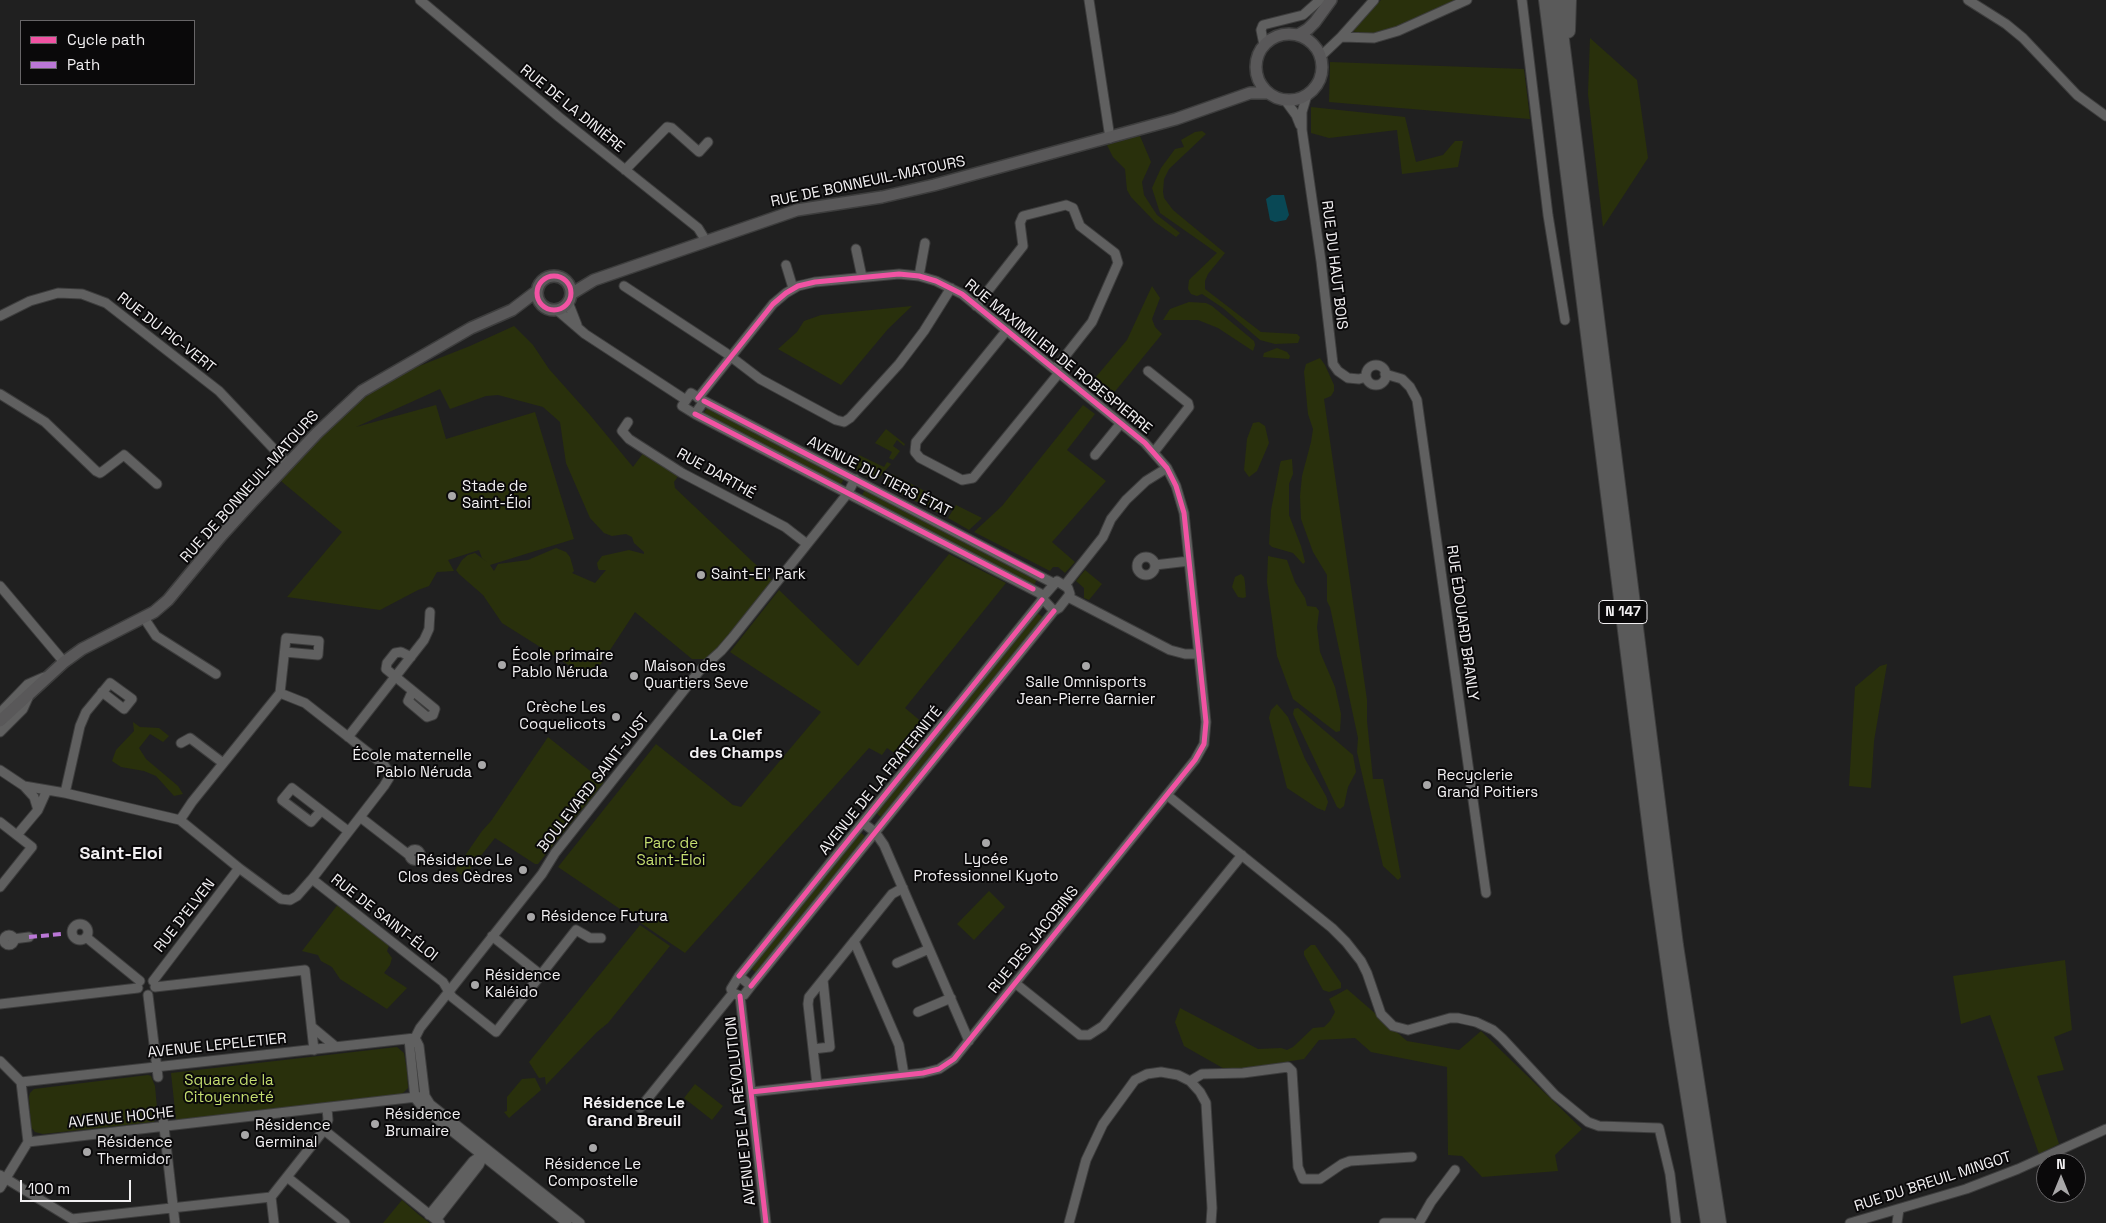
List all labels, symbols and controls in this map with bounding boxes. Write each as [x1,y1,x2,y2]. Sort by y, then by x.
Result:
legend [20,20,195,85]
text: Cycle path [67,30,145,49]
text: Path [67,55,100,74]
street label: RUE DE LA DINIÈRE [516,61,628,157]
street label: RUE DE BONNEUIL-MATOURS [769,153,967,211]
street label: RUE DU HAUT BOIS [1317,199,1351,331]
street label: RUE MAXIMILIEN DE ROBESPIERRE [961,276,1155,438]
street label: RUE DU PIC-VERT [113,289,219,377]
street label: RUE DE BONNEUIL-MATOURS [177,407,323,567]
street label: AVENUE DU TIERS ÉTAT [804,433,954,521]
street label: RUE DARTHÉ [673,445,759,503]
place label: Stade de Saint-Éloi [462,478,531,513]
marker: Stade de Saint-Éloi [446,490,458,502]
street label: RUE ÉDOUARD BRANLY [1442,544,1482,702]
place label: Saint-El' Park [711,566,806,584]
marker: Saint-El' Park [695,569,707,581]
road number: N 147 [1599,600,1647,624]
place label: École primaire Pablo Néruda [512,647,614,682]
place label: Maison des Quartiers Seve [644,658,749,693]
marker: École primaire Pablo Néruda [496,659,508,671]
marker: Salle Omnisports Jean-Pierre Garnier [1080,660,1092,672]
marker: Maison des Quartiers Seve [628,670,640,682]
place label: Salle Omnisports Jean-Pierre Garnier [1017,674,1155,709]
place label: Crèche Les Coquelicots [519,699,606,734]
street label: AVENUE DE LA FRATERNITÉ [816,703,946,859]
street label: BOULEVARD SAINT-JUST [534,710,654,856]
marker: Crèche Les Coquelicots [610,711,622,723]
district label: La Clef des Champs [689,726,783,764]
place label: École maternelle Pablo Néruda [352,747,472,782]
marker: École maternelle Pablo Néruda [476,759,488,771]
place label: Recyclerie Grand Poitiers [1437,767,1538,802]
marker: Recyclerie Grand Poitiers [1421,779,1433,791]
park label: Parc de Saint-Éloi [636,835,706,870]
marker: Lycée Professionnel Kyoto [980,837,992,849]
district label: Saint-Eloi [79,843,163,865]
place label: Lycée Professionnel Kyoto [913,851,1059,886]
place label: Résidence Le Clos des Cèdres [398,852,513,887]
marker: Résidence Le Clos des Cèdres [517,864,529,876]
street label: RUE DE SAINT-ÉLOI [327,871,441,965]
street label: RUE D'ELVEN [151,876,219,956]
street label: RUE DES JACOBINS [985,883,1083,997]
place label: Résidence Futura [541,908,668,926]
marker: Résidence Futura [525,911,537,923]
place label: Résidence Kaléido [485,967,561,1002]
marker: Résidence Kaléido [469,979,481,991]
street label: AVENUE DE LA RÉVOLUTION [722,1016,760,1206]
street label: AVENUE LEPELETIER [147,1030,287,1062]
park label: Square de la Citoyenneté [184,1072,274,1107]
district label: Résidence Le Grand Breuil [583,1094,685,1132]
street label: AVENUE HOCHE [67,1103,175,1133]
place label: Résidence Brumaire [385,1106,461,1141]
place label: Résidence Germinal [255,1117,331,1152]
marker: Résidence Brumaire [369,1118,381,1130]
marker: Résidence Germinal [239,1129,251,1141]
place label: Résidence Thermidor [97,1134,173,1169]
marker: Résidence Le Compostelle [587,1142,599,1154]
marker: Résidence Thermidor [81,1146,93,1158]
street label: RUE DU BREUIL MINGOT [1852,1148,2014,1216]
north arrow [2036,1153,2086,1203]
text: N [2056,1155,2066,1173]
place label: Résidence Le Compostelle [545,1156,641,1191]
scale bar [22,1170,134,1202]
text: 100 m [28,1179,70,1198]

